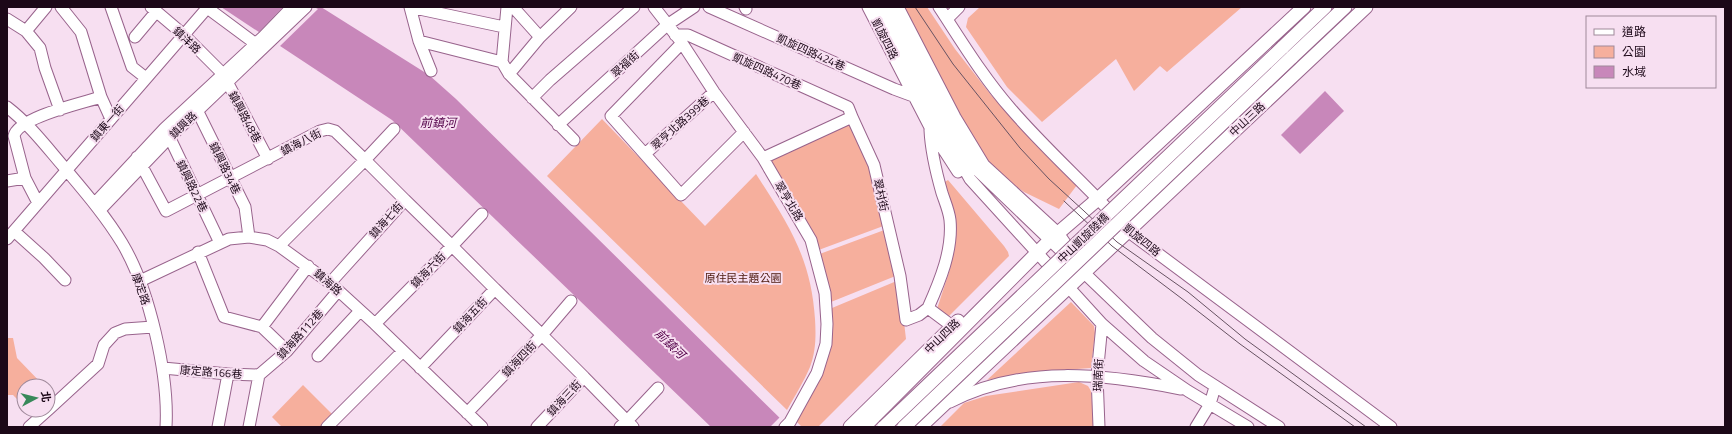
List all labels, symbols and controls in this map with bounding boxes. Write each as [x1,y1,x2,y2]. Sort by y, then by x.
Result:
street label: 凱旋四路 [868,16,902,62]
legend [1586,16,1716,88]
text: 道路 [1622,22,1646,41]
street label: 鎮洋路 [169,23,205,57]
street label: 凱旋四路424巷 [774,30,848,74]
text: 公園 [1622,42,1646,61]
street label: 翠福街 [607,47,643,81]
street label: 凱旋四路470巷 [730,49,804,93]
text: 水域 [1622,62,1646,81]
street label: 鎮興路48巷 [225,88,265,146]
street label: 翠亨北路399巷 [647,92,713,154]
street label: 中山三路 [1225,98,1269,140]
street label: 鎮東一街 [87,101,127,145]
street label: 鎮興路 [166,108,200,142]
water label: 前鎮河 [420,113,458,132]
street label: 鎮海八街 [278,125,324,159]
street label: 鎮興路34巷 [205,139,245,197]
street label: 鎮興路22巷 [172,157,212,215]
street label: 翠村街 [869,177,893,213]
street label: 翠亨北路 [771,178,807,224]
street label: 鎮海七街 [365,198,407,242]
street label: 中山凱旋陸橋 [1054,209,1112,267]
street label: 凱旋四路 [1120,220,1164,260]
street label: 鎮海六街 [407,249,449,291]
street label: 鎮海路 [310,265,346,299]
park label: 原住民主題公園 [705,270,782,286]
street label: 康定路 [128,271,154,307]
street label: 鎮海五街 [449,293,491,337]
street label: 鎮海路112巷 [273,305,327,363]
street label: 中山四路 [921,315,963,357]
water label: 前鎮河 [651,324,691,364]
street label: 鎮海四街 [498,337,540,381]
street label: 瑞南街 [1089,358,1107,392]
street label: 康定路166巷 [179,362,243,382]
street label: 鎮海三街 [543,376,585,420]
north arrow [16,378,56,418]
text: 北 [37,390,55,403]

